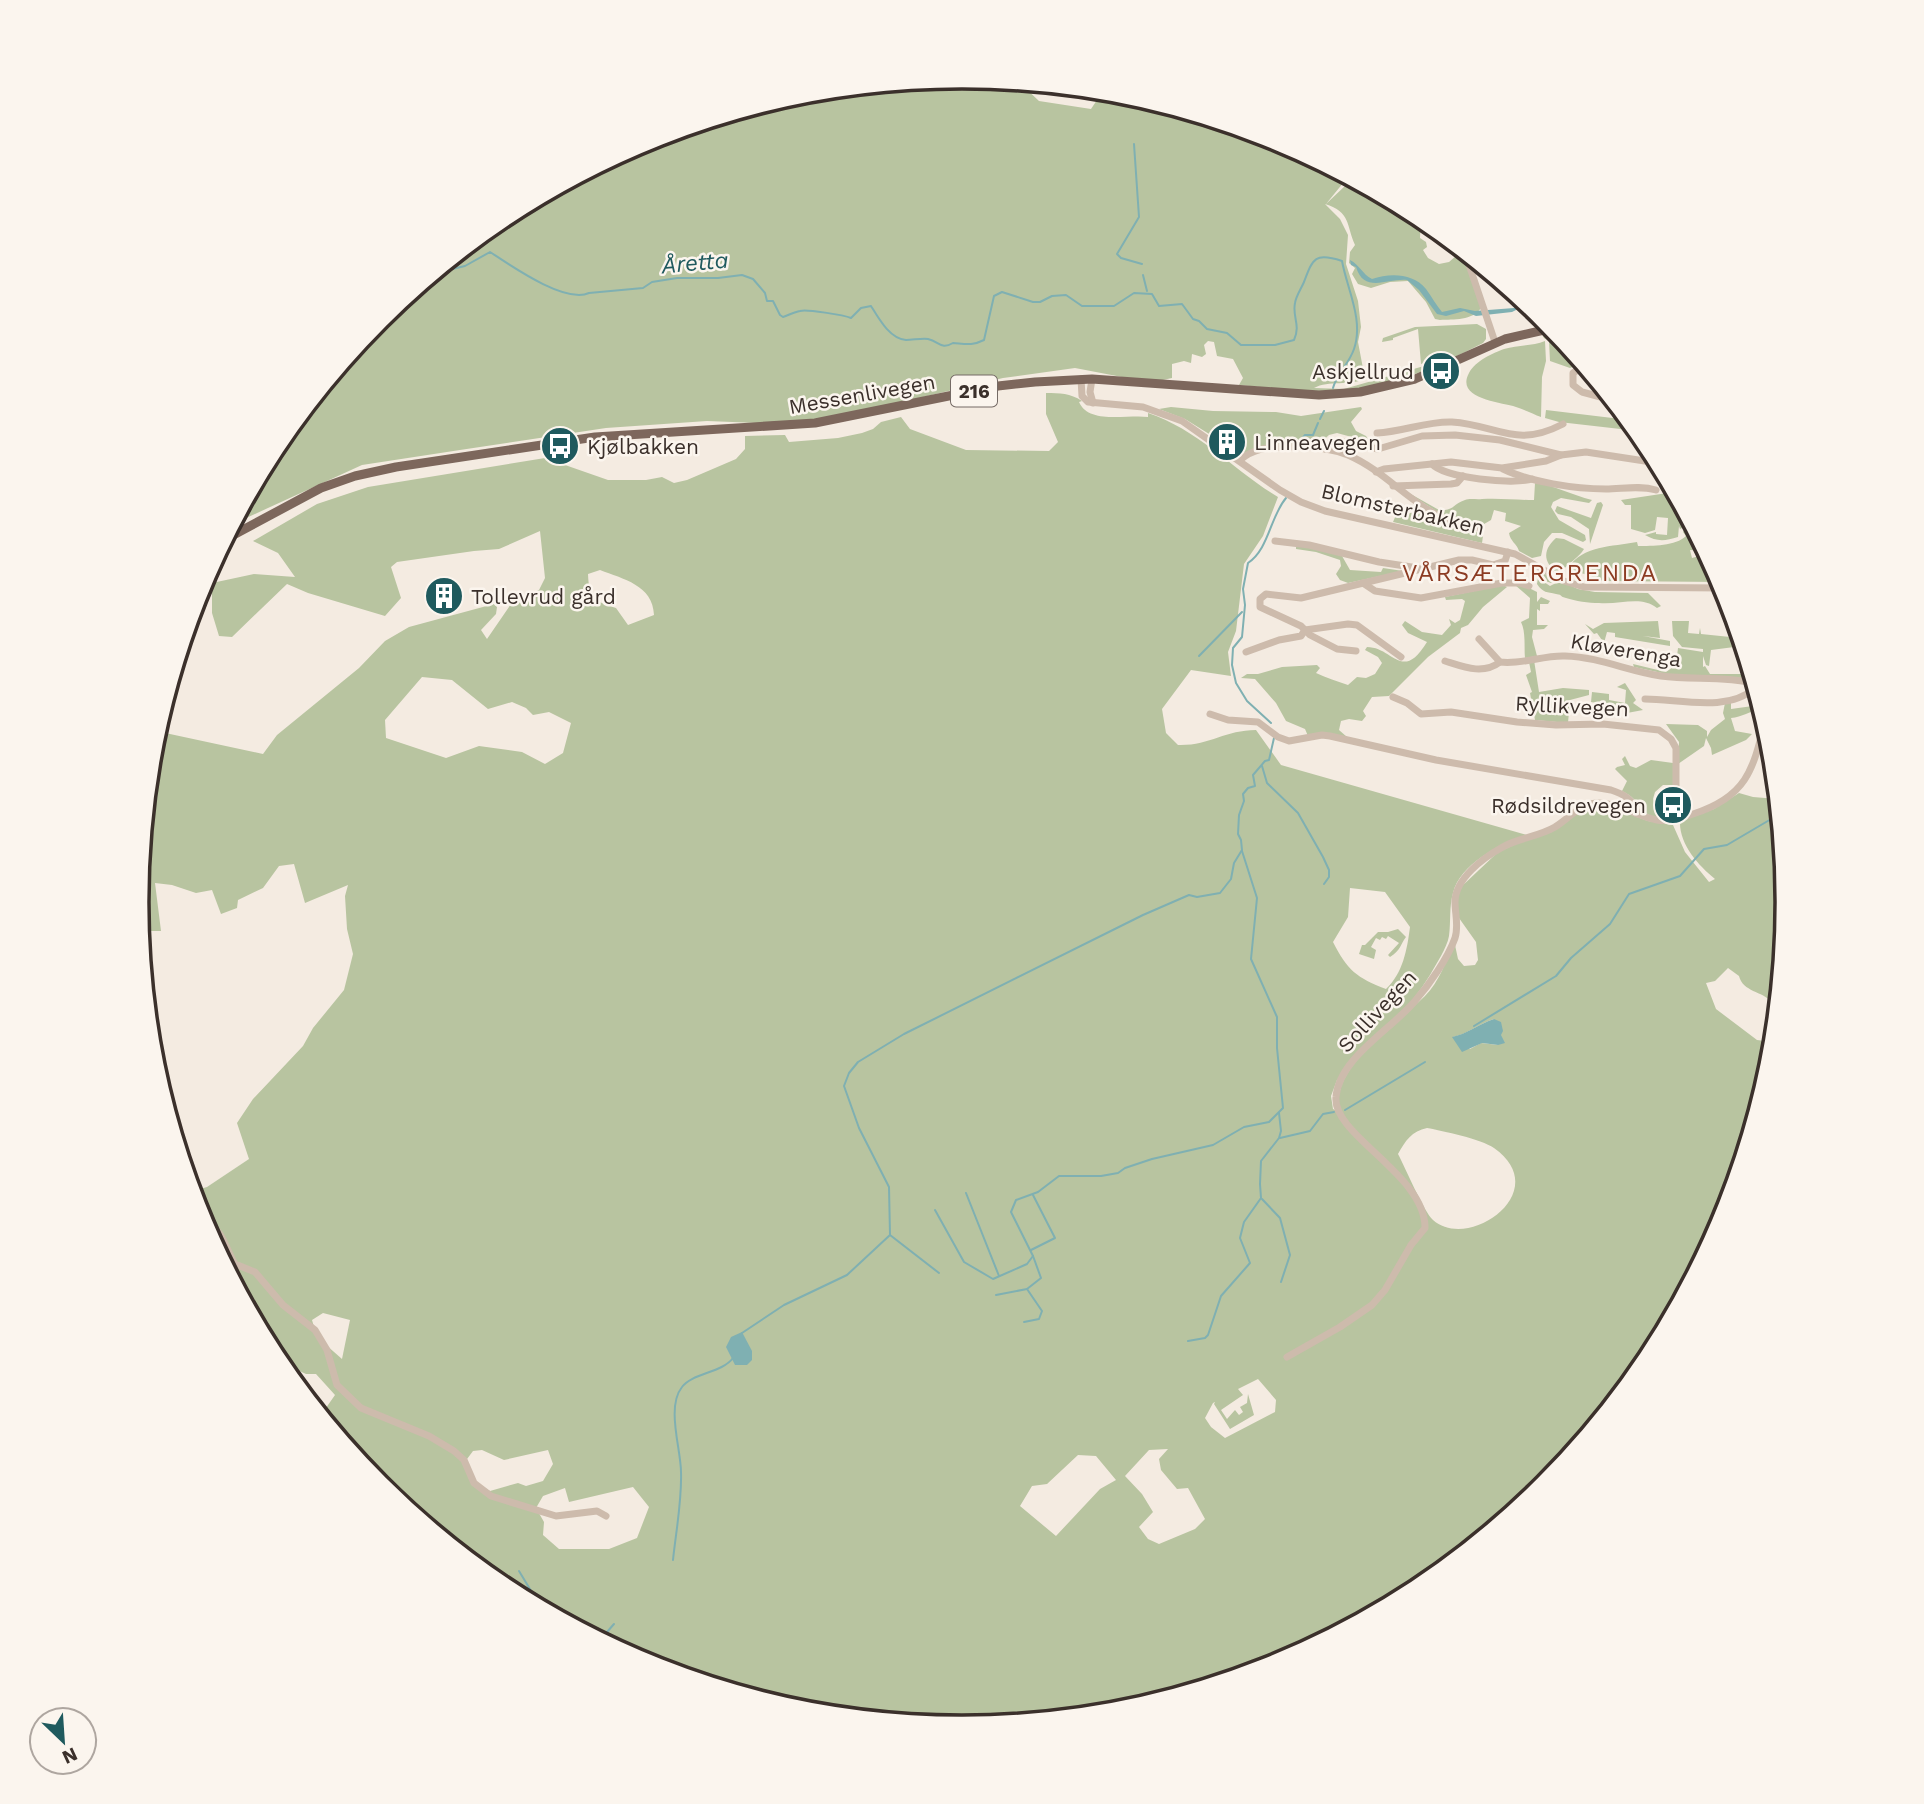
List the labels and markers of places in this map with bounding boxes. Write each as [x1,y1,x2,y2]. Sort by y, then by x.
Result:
bus stop icon: Askjellrud [1420,350,1462,392]
place label: Askjellrud [1312,359,1414,384]
building icon: Linneavegen [1206,421,1248,463]
bus stop icon: Kjølbakken [539,425,581,467]
place label: Linneavegen [1254,430,1381,455]
place label: Kjølbakken [587,434,699,459]
building icon: Tollevrud gård [423,575,465,617]
place label: Tollevrud gård [471,584,616,609]
bus stop icon: Rødsildrevegen [1652,784,1694,826]
place label: Rødsildrevegen [1491,793,1646,818]

